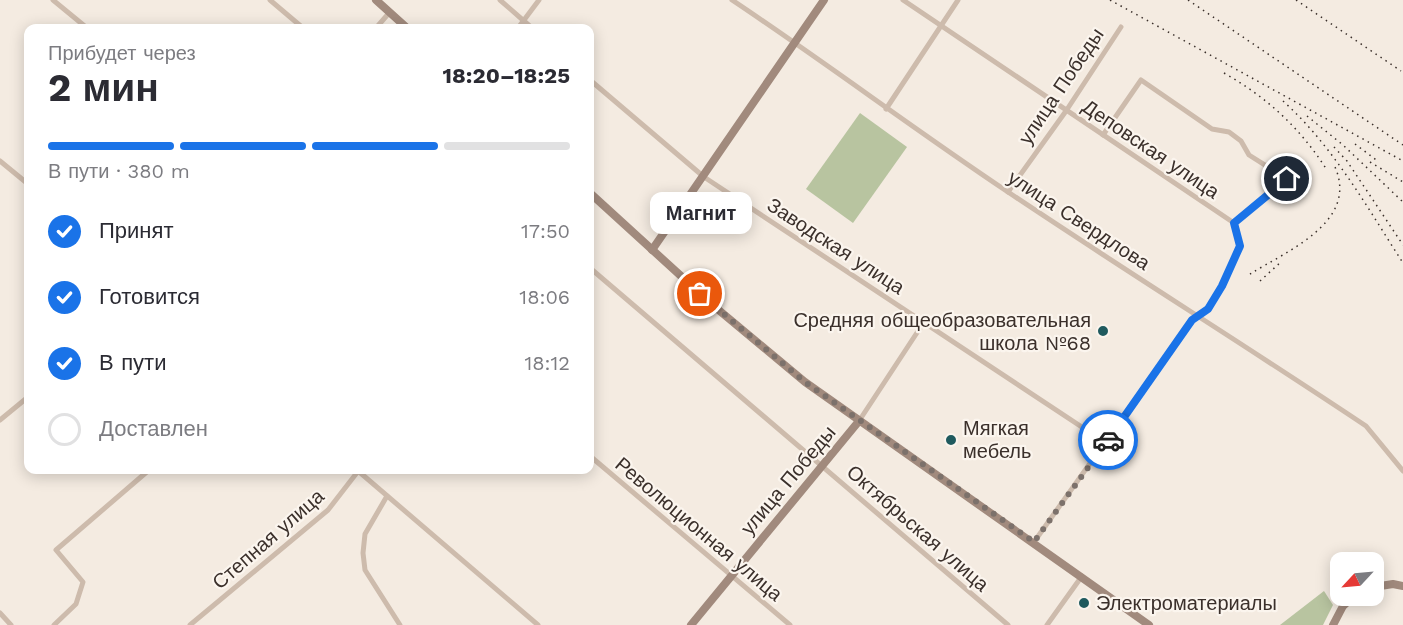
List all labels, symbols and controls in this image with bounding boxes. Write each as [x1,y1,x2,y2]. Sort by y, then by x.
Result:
street label: улица Победы [1013,23,1109,149]
text: Прибудет через [48,41,196,65]
text: 18:20–18:25 [443,63,570,88]
text: 2 мин [48,65,159,110]
street label: Деповская улица [1078,94,1225,204]
pin [1261,153,1312,204]
text: В пути · 380 m [48,159,190,183]
icon: home [1270,162,1303,195]
street label: улица Свердлова [1003,165,1155,275]
callout: Магнит [649,192,751,234]
street label: Заводская улица [763,193,910,300]
text: Магнит [666,201,736,225]
icon: check [48,215,81,248]
text: Принят [99,218,173,243]
text: 17:50 [521,219,570,243]
pin [674,268,725,319]
icon: bag [683,277,716,310]
icon: check [48,281,81,314]
text: Готовится [99,284,200,309]
text: 18:06 [519,285,570,309]
place label: Средняя общеобразовательная школа №68 [793,308,1091,355]
marker: Средняя общеобразовательная школа №68 [1096,324,1110,338]
icon: check [48,347,81,380]
text: В пути [99,350,166,375]
text: 18:12 [525,351,570,375]
courier [1078,410,1138,470]
text: Доставлен [99,416,208,441]
place label: Мягкая мебель [963,416,1031,463]
street label: улица Победы [735,420,841,540]
icon: car [1092,424,1125,457]
marker: Мягкая мебель [944,433,958,447]
street label: Революционная улица [610,452,788,607]
street label: Октябрьская улица [842,460,995,597]
street label: Степная улица [207,483,329,594]
north arrow [1330,552,1384,606]
map controls [1330,552,1384,606]
place label: Электроматериалы [1096,591,1277,615]
marker: Электроматериалы [1077,596,1091,610]

